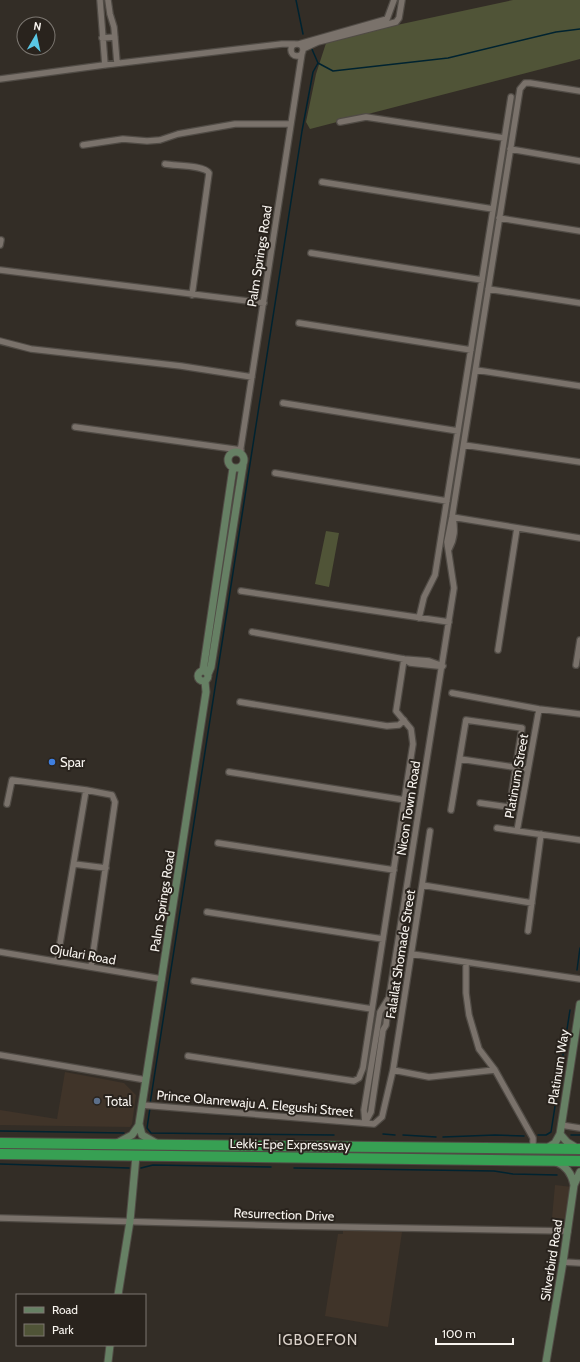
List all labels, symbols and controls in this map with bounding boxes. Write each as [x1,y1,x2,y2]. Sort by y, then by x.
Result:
north arrow [16,16,56,56]
text: N [33,19,43,34]
street label: Palm Springs Road [243,204,275,308]
street label: Platinum Street [501,732,531,819]
place label: Spar [60,754,86,770]
marker: Spar [47,757,57,767]
street label: Nicon Town Road [393,759,423,857]
street label: Palm Springs Road [146,849,178,953]
street label: Falailat Shomade Street [382,888,418,1020]
street label: Ojulari Road [49,940,117,969]
street label: Platinum Way [544,1028,572,1106]
street label: Prince Olanrewaju A. Elegushi Street [156,1086,355,1121]
place label: Total [105,1093,132,1109]
marker: Total [92,1096,102,1106]
street label: Lekki-Epe Expressway [229,1135,351,1153]
street label: Resurrection Drive [233,1204,335,1224]
street label: Silverbird Road [537,1218,565,1302]
legend [16,1294,146,1346]
text: Road [52,1302,78,1317]
scale bar [436,1320,513,1346]
text: Park [52,1322,74,1337]
text: 100 m [442,1326,476,1341]
district label: IGBOEFON [278,1331,358,1349]

